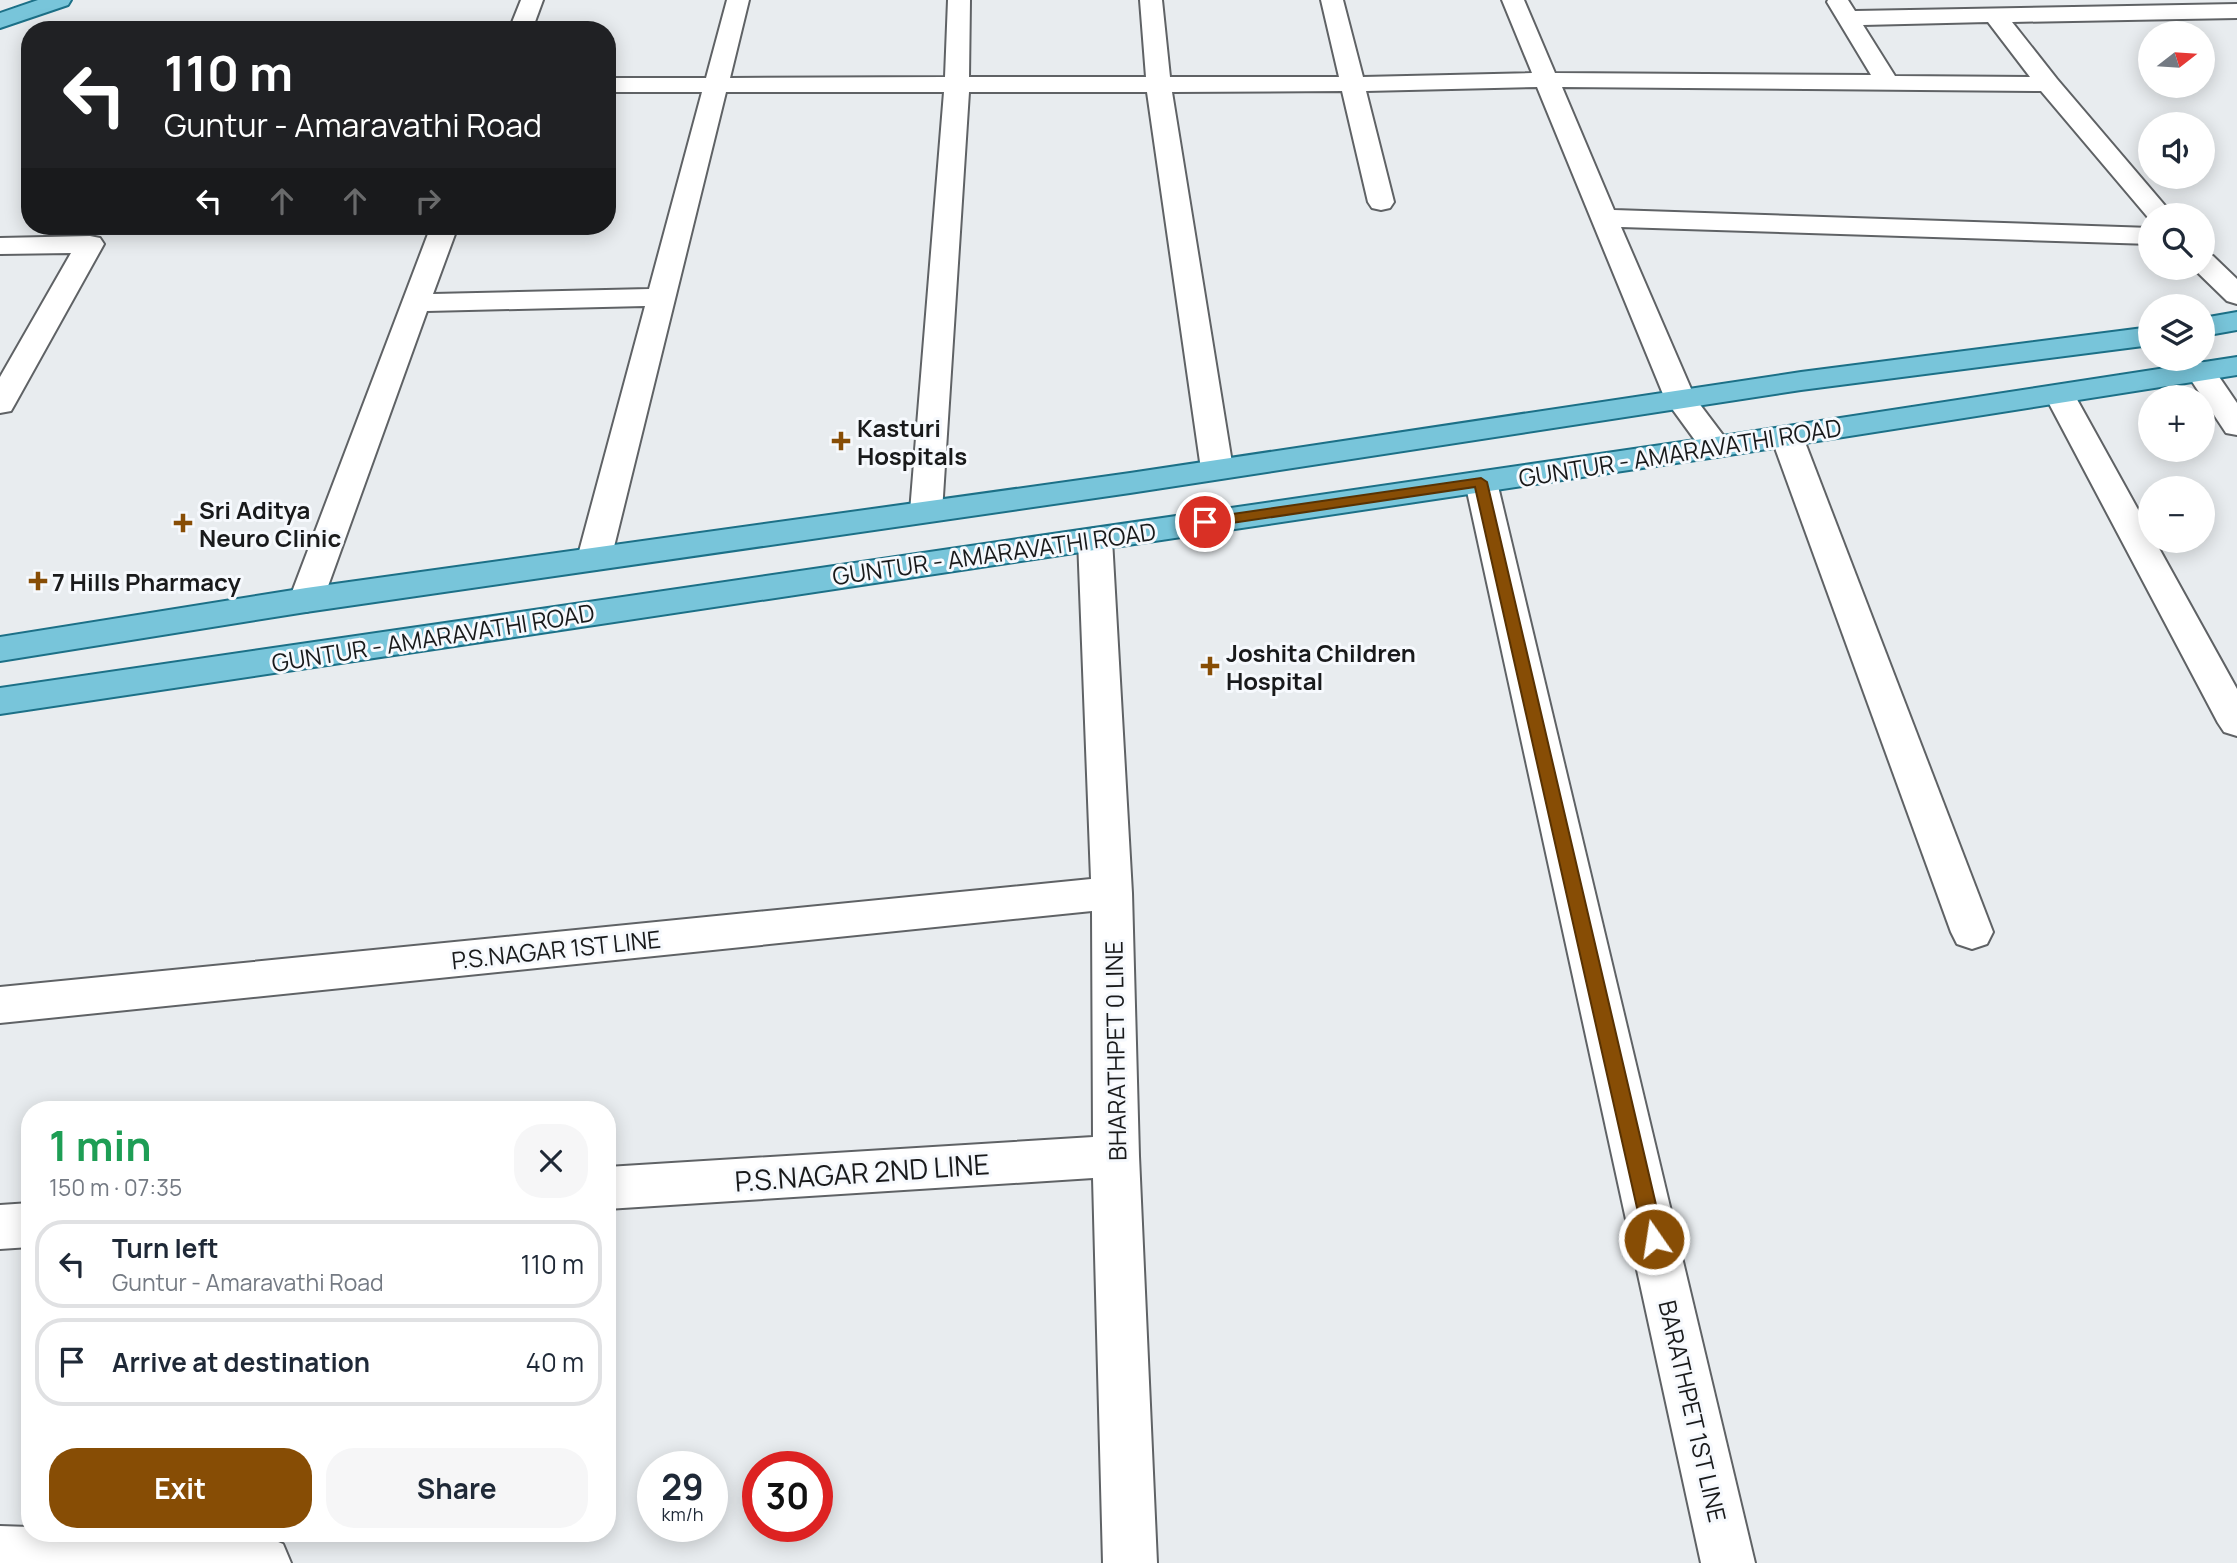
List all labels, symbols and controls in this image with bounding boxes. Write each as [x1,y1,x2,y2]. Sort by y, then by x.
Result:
north arrow [2138,21,2216,98]
map controls [2138,21,2215,553]
text: 110 m [164,39,293,106]
icon: left [49,49,140,140]
text: Guntur - Amaravathi Road [164,103,542,147]
button: sound [2138,112,2215,189]
icon: left [190,182,228,220]
icon: ahead [263,182,301,220]
icon: ahead [336,182,374,220]
icon: right [409,182,447,220]
button: search [2138,203,2215,280]
button: layers [2138,294,2215,371]
button: + [2138,385,2215,462]
street label: GUNTUR - AMARAVATHI ROAD [1516,410,1844,494]
place label: Kasturi Hospitals [857,411,967,472]
marker: Kasturi Hospitals [831,431,851,451]
button: − [2138,476,2215,553]
pin [1175,492,1235,552]
place label: Sri Aditya Neuro Clinic [199,493,342,554]
icon: arrive [1186,503,1224,541]
marker: Sri Aditya Neuro Clinic [173,513,193,533]
street label: GUNTUR - AMARAVATHI ROAD [830,514,1158,592]
place label: 7 Hills Pharmacy [52,565,241,598]
marker: 7 Hills Pharmacy [30,573,46,589]
street label: GUNTUR - AMARAVATHI ROAD [269,595,597,679]
place label: Joshita Children Hospital [1226,636,1416,697]
marker: Joshita Children Hospital [1200,656,1220,676]
street label: P.S.NAGAR 1ST LINE [450,922,662,976]
street label: BHARATHPET 0 LINE [1097,941,1133,1161]
text: 1 min [49,1116,152,1174]
button: close [514,1124,588,1198]
street label: P.S.NAGAR 2ND LINE [733,1144,991,1200]
text: 150 m · 07:35 [49,1171,182,1203]
position arrow [1617,1202,1691,1276]
text: Turn left [112,1230,219,1266]
icon: left [53,1245,91,1283]
text: 110 m [521,1246,584,1282]
text: Guntur - Amaravathi Road [112,1266,384,1298]
street label: BARATHPET 1ST LINE [1651,1297,1735,1525]
icon: arrive [53,1343,91,1381]
text: Arrive at destination [112,1344,370,1380]
text: 40 m [526,1344,584,1380]
button: Exit [49,1448,312,1528]
button: Share [326,1448,588,1528]
speed limit sign: 30 [742,1451,833,1542]
text: 29 [661,1463,704,1511]
text: km/h [662,1502,703,1526]

